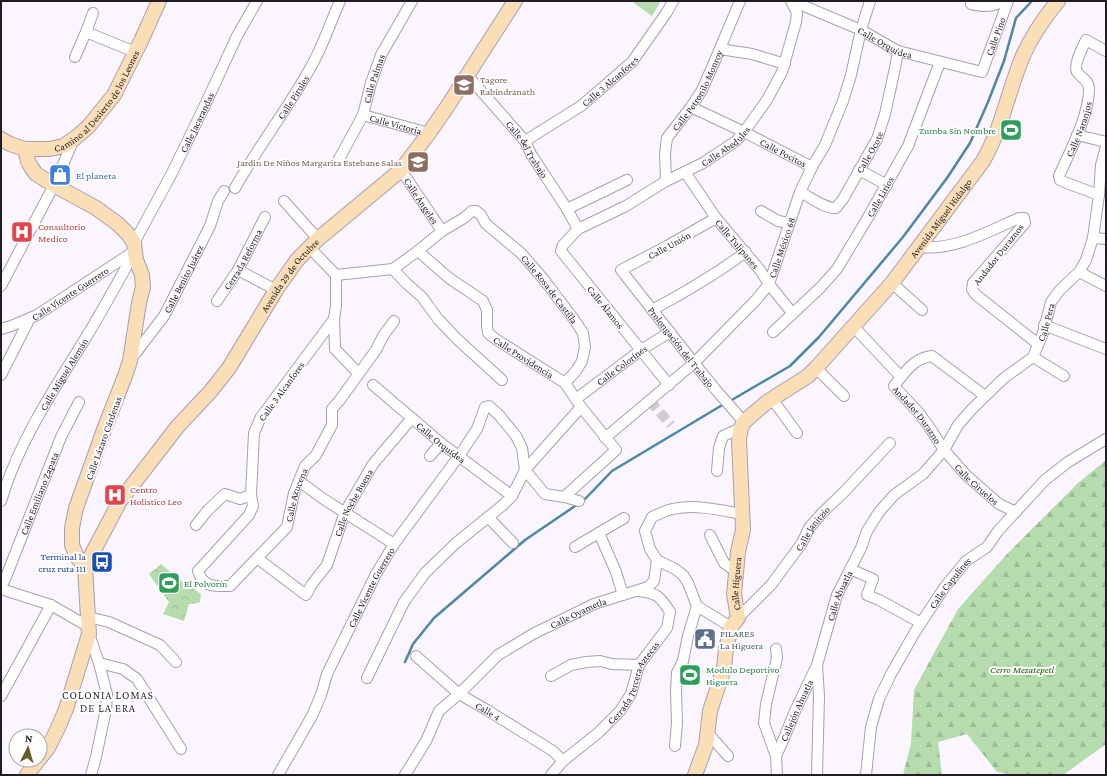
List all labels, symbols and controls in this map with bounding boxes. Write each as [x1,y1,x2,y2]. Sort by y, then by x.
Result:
street label: Calle Pino [983,16,1008,57]
street label: Calle Orquídea [856,24,913,60]
street label: Camino al Desierto de los Leones [53,48,142,154]
street label: Calle Petronilo Monroy [670,48,725,133]
street label: Calle Palmas [361,53,387,104]
street label: Calle 3 Alcanfores [580,54,640,109]
school or university icon: Tagore Rabindranath [451,72,477,98]
street label: Calle Pirules [275,73,311,121]
place label: Tagore Rabindranath [480,74,536,97]
street label: Calle Jacarandas [178,90,216,154]
street label: Calle Naranjos [1064,100,1094,158]
street label: Calle Victoria [368,112,423,137]
sports icon: Zumba Sin Nombre [998,117,1024,143]
street label: Calle del Trabajo [504,119,550,180]
street label: Calle Abedules [699,124,752,169]
place label: Zumba Sin Nombre [919,125,997,136]
street label: Calle Ocote [854,130,885,175]
street label: Calle Pocitos [758,136,808,169]
school or university icon: Jardin De Niños Margarita Estebane Salas [405,149,431,175]
place label: Jardin De Niños Margarita Estebane Salas [236,157,402,168]
shop icon: El planeta [47,162,73,188]
place label: El planeta [76,170,116,181]
street label: Calle Lirios [864,174,896,219]
street label: Calle Ángeles [402,176,441,226]
street label: Avenida Miguel Hidalgo [908,177,974,260]
street label: Calle México 68 [766,216,797,279]
street label: Calle Tulipanes [713,217,761,271]
hospital icon: Consultorio Medico [9,219,35,245]
place label: Consultorio Medico [38,221,85,244]
street label: Andador Duraznos [971,221,1026,287]
street label: Cerrada Reforma [221,227,264,292]
street label: Calle Unión [646,229,693,262]
street label: Avenida 29 de Octubre [259,236,322,314]
street label: Calle Benito Juárez [162,243,205,315]
street label: Calle Rosa de Castilla [519,253,580,326]
street label: Calle Vicente Guerrero [30,265,111,323]
street label: Calle Álamos [585,284,626,331]
street label: Calle Pera [1035,302,1057,343]
street label: Prolongación del Trabajo [646,305,716,389]
street label: Calle Providencia [491,334,556,381]
street label: Calle Miguel Alemán [38,335,91,412]
street label: Calle Colorines [594,343,649,388]
street label: Calle 3 Alcanfores [256,359,307,423]
street label: Andador Durazno [891,384,943,446]
street label: Calle Lázaro Cárdenas [83,395,124,481]
street label: Calle Orquídea [414,420,468,466]
street label: Calle Emiliano Zapata [18,450,61,536]
street label: Calle Ciruelos [953,462,1001,507]
street label: Calle Azucena [283,466,310,523]
street label: Calle Noche Buena [332,467,375,538]
hospital icon: Centro Holistico Leo [102,482,128,508]
place label: Centro Holistico Leo [130,484,182,507]
street label: Calle Janitzio [793,504,832,553]
street label: Calle Vicente Guerrero [346,545,397,629]
bus stop icon: Terminal la cruz ruta 111 [89,549,115,575]
place label: Terminal la cruz ruta 111 [38,551,86,574]
street label: Calle Capulines [927,555,973,611]
street label: Calle Higuera [729,556,744,611]
street label: Calle Ahuatla [825,568,855,622]
sports icon: El Polvorín [156,570,182,596]
place label: El Polvorín [184,578,228,589]
street label: Calle Oyametla [548,595,608,631]
public building icon: PILARES La Higuera [692,626,718,652]
place label: PILARES La Higuera [720,628,764,651]
street label: Cerrada Tercera Aztecas [605,639,661,727]
sports icon: Modulo Deportivo Higuera [677,662,703,688]
place label: Modulo Deportivo Higuera [706,664,780,687]
park label: Cerro Mezatepetl [990,664,1054,675]
street label: Callejón Ahuatla [778,677,815,743]
district label: COLONIA LOMAS DE LA ERA [62,689,154,714]
street label: Calle 4 [473,700,502,723]
north arrow [8,728,48,768]
text: N [25,732,34,744]

